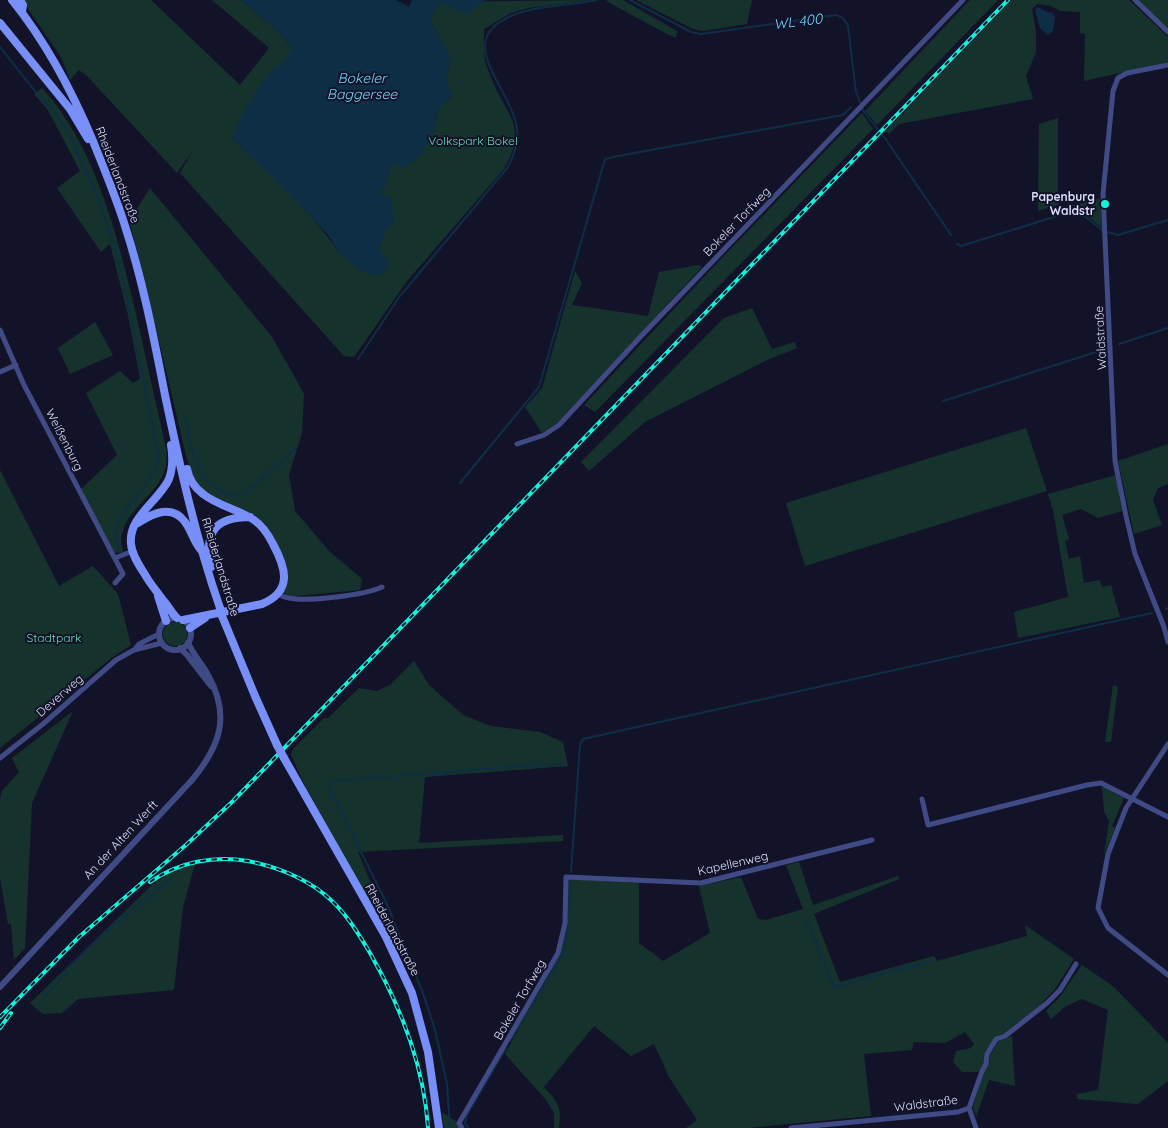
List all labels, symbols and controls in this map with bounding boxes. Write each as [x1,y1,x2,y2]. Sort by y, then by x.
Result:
water label: WL 400 [773,11,823,33]
water label: Bokeler Baggersee [327,71,397,104]
street label: Rheiderlandstraße [92,125,142,225]
park label: Volkspark Bokel [428,134,518,148]
street label: Bokeler Torfweg [700,184,774,260]
place label: Papenburg Waldstr [1031,190,1095,218]
marker: Papenburg Waldstr [1099,198,1111,210]
street label: Waldstraße [1092,306,1110,370]
street label: Weißenburg [42,407,86,473]
street label: Rheiderlandstraße [198,516,242,618]
park label: Stadtpark [26,631,82,645]
street label: Deverweg [34,672,86,720]
street label: An der Alten Werft [81,798,161,882]
street label: Kapellenweg [696,849,770,879]
street label: Rheiderlandstraße [362,881,422,979]
street label: Bokeler Torfweg [491,957,549,1043]
street label: Waldstraße [893,1093,959,1115]

